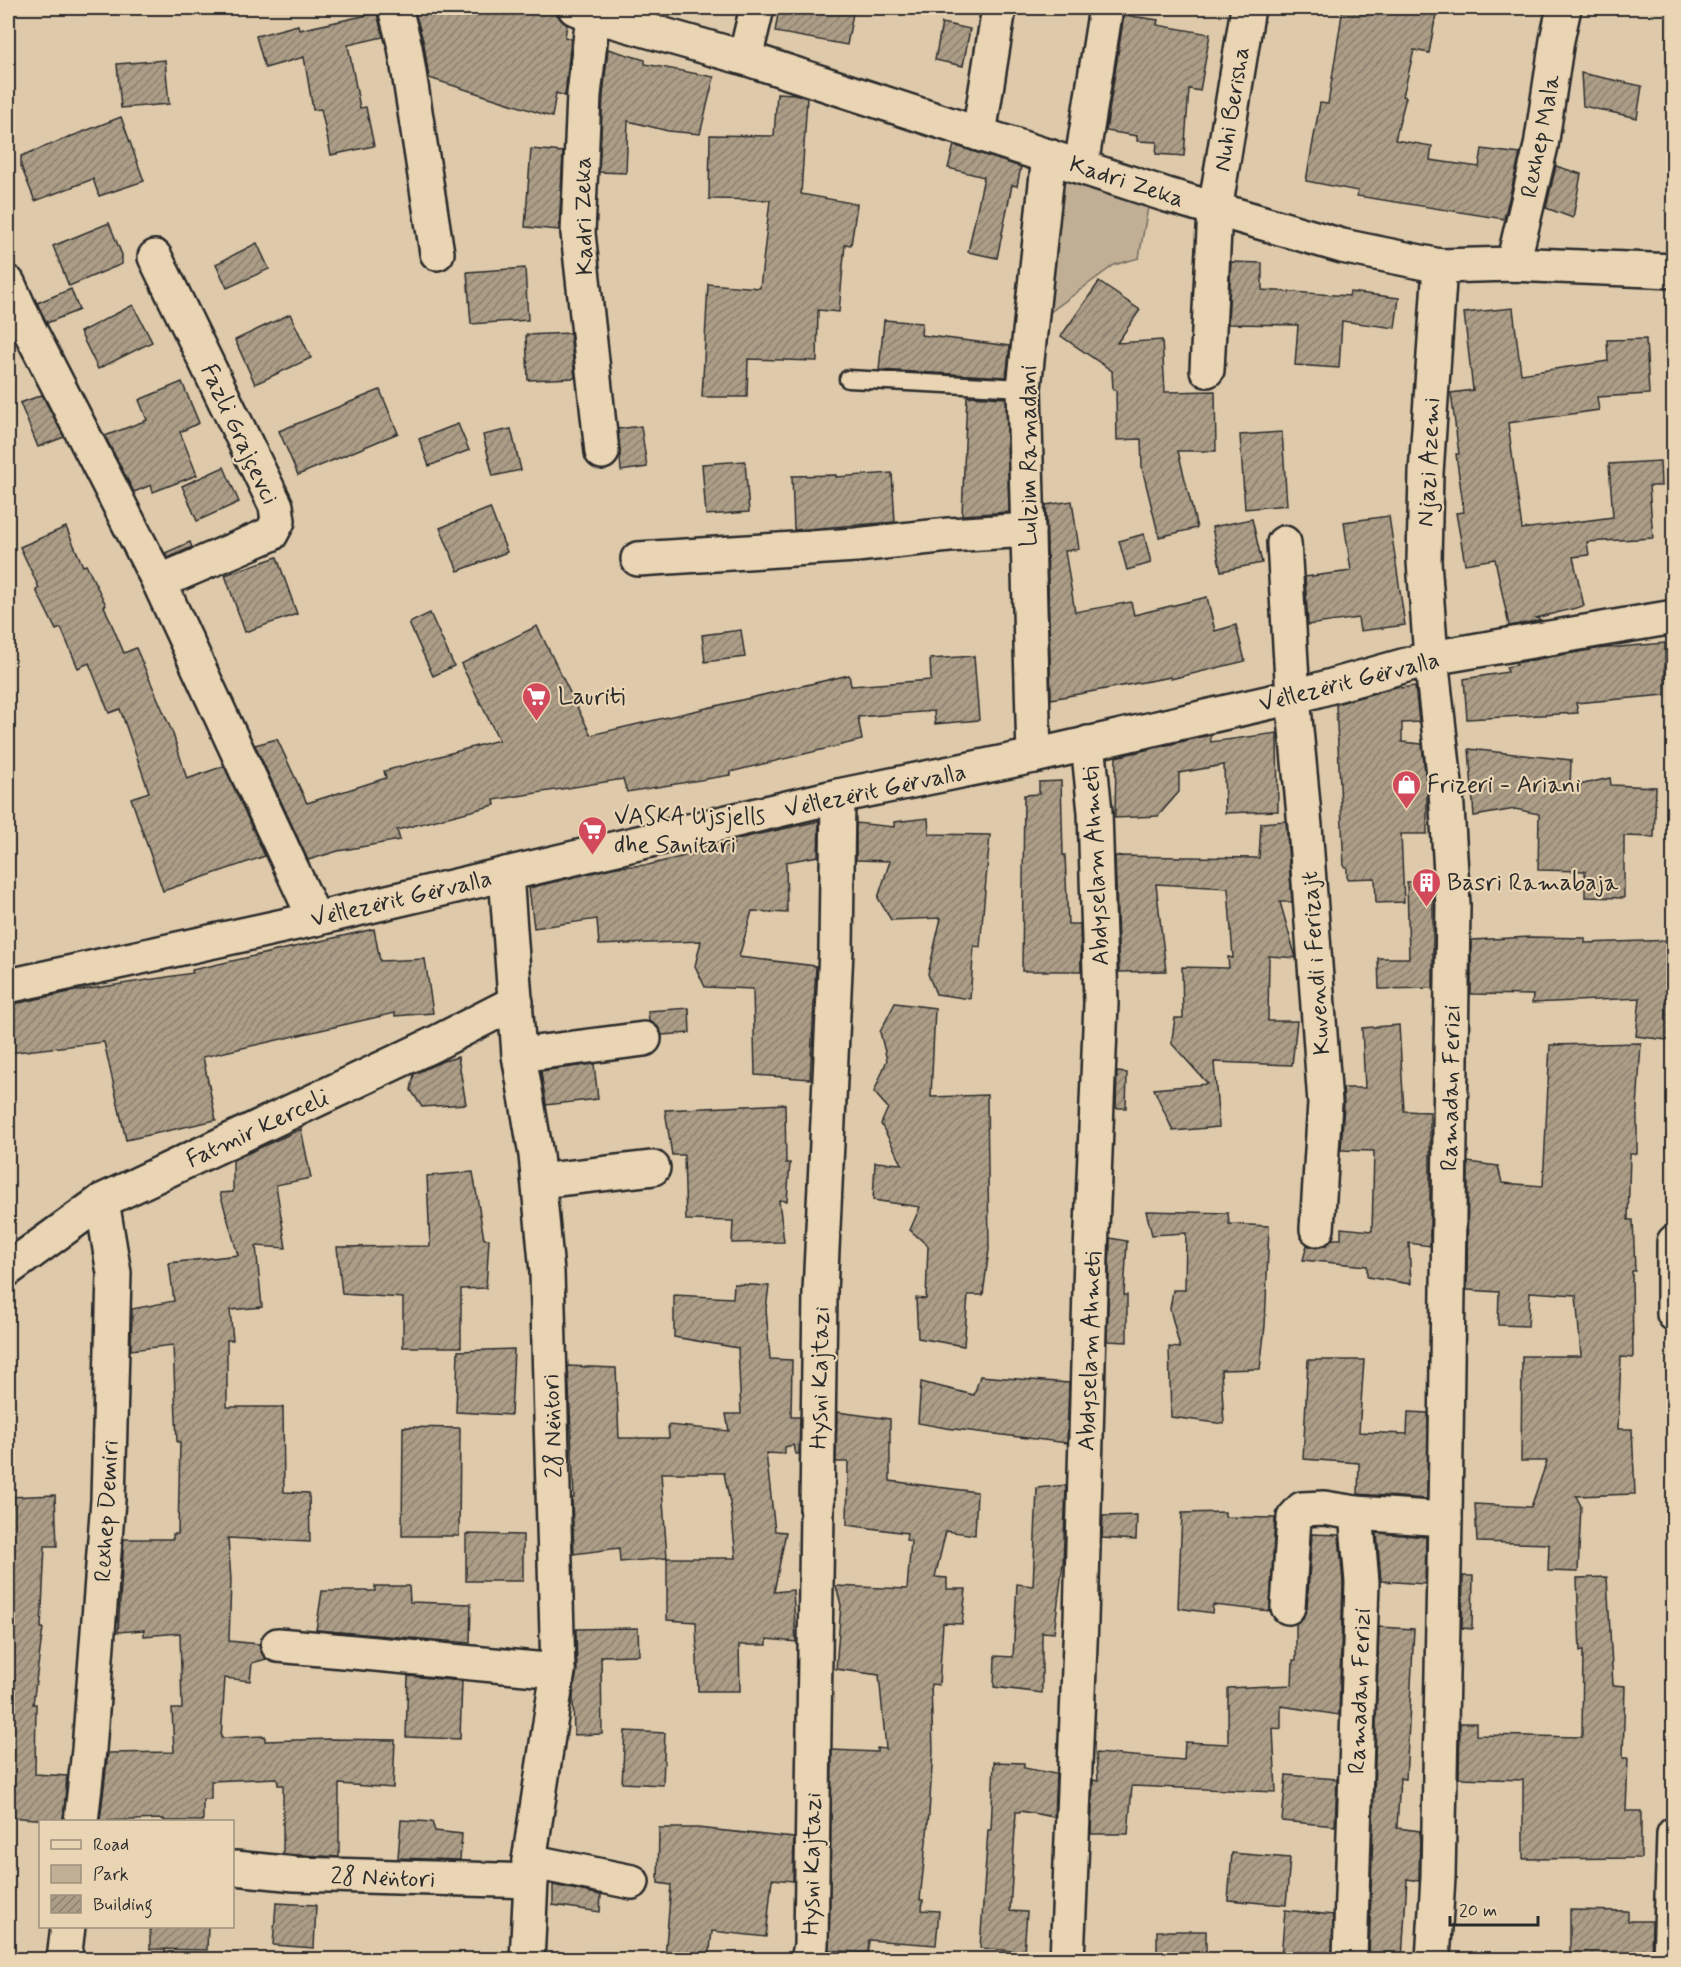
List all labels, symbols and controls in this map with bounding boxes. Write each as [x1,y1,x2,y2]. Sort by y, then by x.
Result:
street label: Nuhi Berisha [1207,44,1258,174]
street label: Rexhep Mala [1514,71,1569,201]
street label: Kadri Zeka [1065,149,1188,216]
street label: Kadri Zeka [568,156,601,276]
street label: Fazli Grajçevci [193,359,285,510]
street label: Lulzim Ramadani [1014,365,1045,547]
street label: Njazi Azemi [1411,396,1448,528]
street label: Vëllezërit Gërvalla [1256,645,1443,720]
supermarket icon: Lauriti [521,680,553,722]
place label: Lauriti [558,682,625,713]
street label: Vëllezërit Gërvalla [782,757,969,826]
street label: Abdyselam Ahmeti [1076,765,1117,967]
shop icon: Frizeri - Ariani [1390,768,1422,810]
place label: Frizeri - Ariani [1427,770,1581,801]
place label: VASKA Ujsjells dhe Sanitari [614,802,765,861]
supermarket icon: VASKA Ujsjells dhe Sanitari [577,814,609,856]
street label: Vëllezërit Gërvalla [308,864,495,935]
building icon: Basri Ramabaja [1410,866,1442,908]
place label: Basri Ramabaja [1447,868,1619,899]
street label: Kuvendi i Ferizajt [1295,870,1338,1056]
street label: Ramadan Ferizi [1435,1005,1468,1171]
street label: Fatmir Kerceli [181,1083,334,1176]
street label: Abdyselam Ahmeti [1072,1251,1109,1451]
street label: Hysni Kajtazi [804,1306,837,1450]
street label: 28 Nëntori [536,1373,571,1479]
street label: Rexhep Demiri [88,1439,127,1583]
street label: Ramadan Ferizi [1342,1607,1379,1775]
street label: Hysni Kajtazi [796,1792,829,1936]
legend [39,1820,234,1928]
text: Road [93,1833,129,1857]
street label: 28 Nëntori [330,1861,436,1896]
text: Park [93,1863,129,1887]
scale bar [1450,1889,1538,1927]
text: Building [93,1893,153,1919]
text: 20 m [1459,1899,1497,1923]

